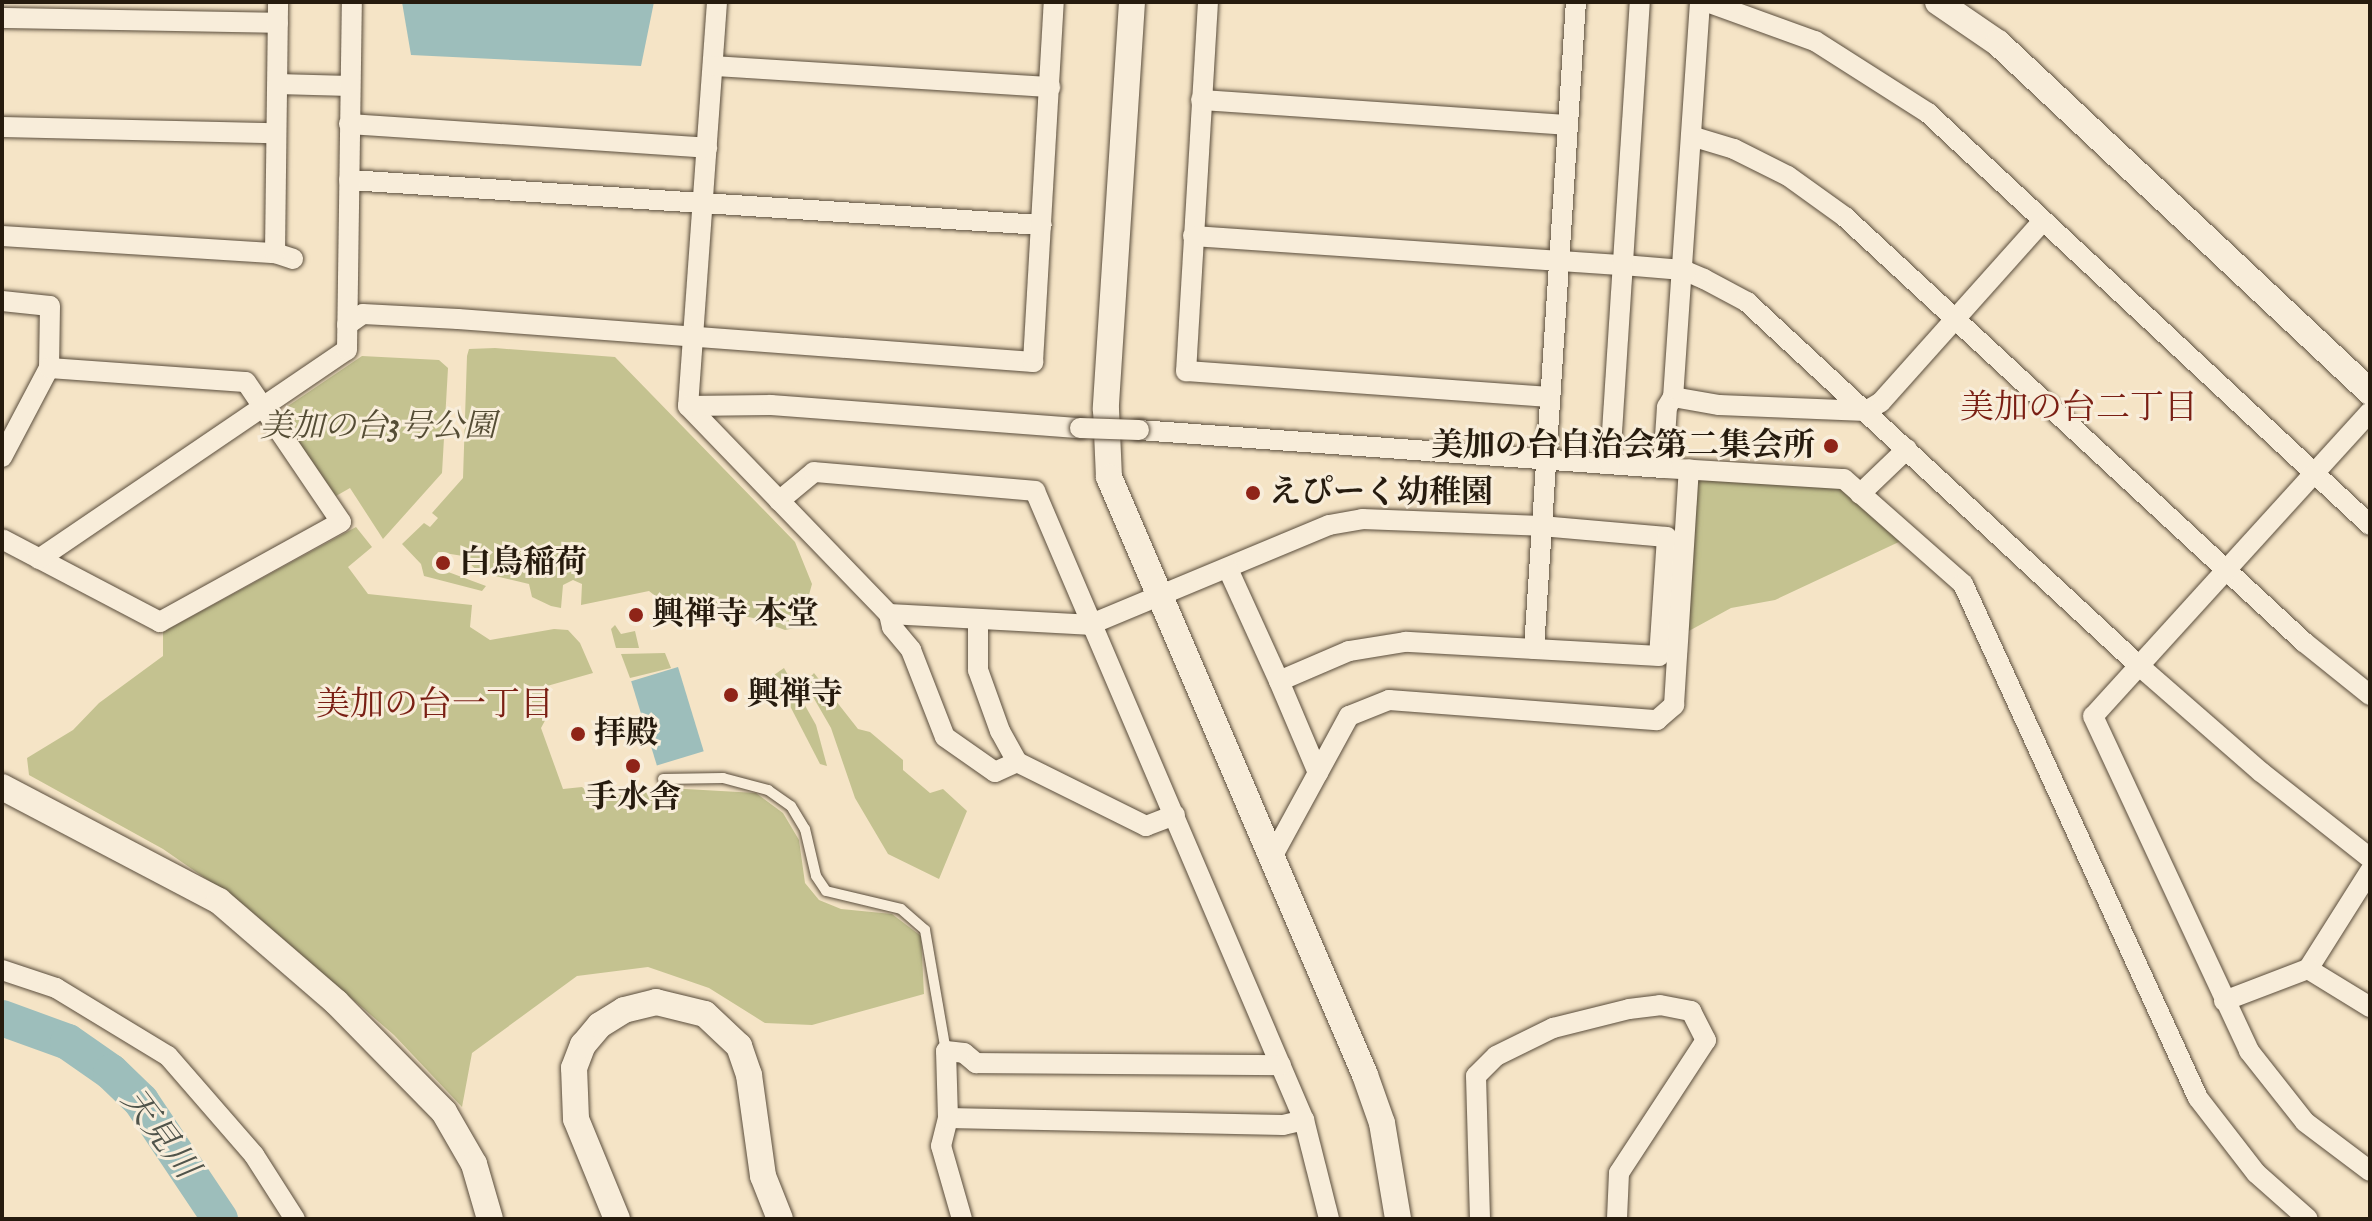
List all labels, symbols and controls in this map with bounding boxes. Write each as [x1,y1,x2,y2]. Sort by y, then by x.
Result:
district label: 美加の台二丁目 [1960,389,2198,429]
park label: 美加の台3号公園 [260,408,496,446]
place label: 美加の台自治会第二集会所 [1431,427,1815,465]
marker: 美加の台自治会第二集会所 [1822,437,1840,455]
place label: えぴーく幼稚園 [1269,474,1493,512]
marker: えぴーく幼稚園 [1244,484,1262,502]
place label: 白鳥稲荷 [459,544,587,582]
marker: 白鳥稲荷 [434,554,452,572]
place label: 興禅寺 本堂 [652,596,819,634]
marker: 興禅寺 本堂 [627,606,645,624]
place label: 興禅寺 [747,676,843,714]
district label: 美加の台一丁目 [316,686,554,726]
marker: 興禅寺 [722,686,740,704]
place label: 拝殿 [594,715,658,753]
marker: 拝殿 [569,725,587,743]
marker: 手水舎 [624,757,642,775]
place label: 手水舎 [585,779,681,817]
water label: 天見川 [112,1081,206,1187]

